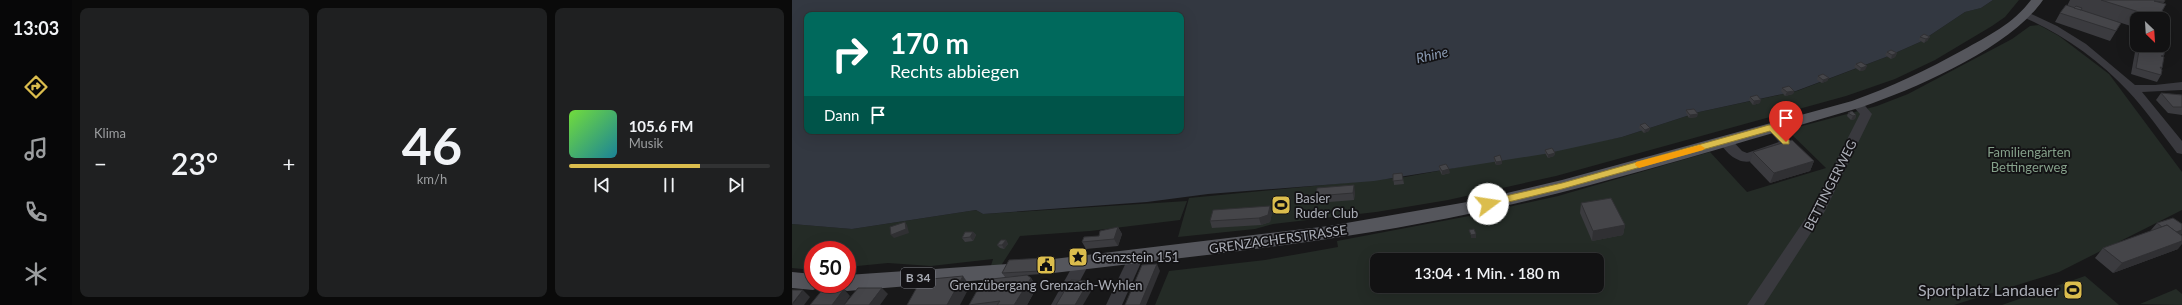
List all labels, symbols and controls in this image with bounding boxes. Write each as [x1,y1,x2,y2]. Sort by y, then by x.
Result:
north arrow [2130,12,2170,52]
map controls [2130,12,2170,52]
text: 13:03 [13,17,59,39]
text: 170 m [890,26,969,60]
icon: right [824,28,876,80]
water label: Rhine [1414,42,1450,66]
text: Rechts abbiegen [890,60,1019,82]
icon: directions [22,73,50,101]
pin [1769,101,1803,142]
icon: arrive [867,104,889,126]
text: Dann [824,106,859,124]
icon: arrive [1775,107,1797,129]
text: 46 [402,114,462,176]
text: 105.6 FM [629,117,693,135]
text: Klima [94,125,126,141]
icon: music [22,135,50,163]
text: Musik [629,135,663,151]
street label: BETTINGERWEG [1800,137,1860,233]
park label: Familiengärten Bettingerweg [1987,144,2071,175]
text: 23° [171,145,218,181]
text: − [94,150,107,177]
text: + [283,150,295,177]
text: km/h [417,171,447,187]
icon: previous [591,174,613,196]
icon: pause [658,174,680,196]
icon: next [725,174,747,196]
position arrow [1467,183,1509,225]
place label: Basler Ruder Club [1295,190,1358,221]
sports icon: Basler Ruder Club [1270,194,1292,216]
icon: phone [22,198,50,226]
street label: GRENZACHERSTRASSE [1208,221,1348,257]
speed limit sign: 50 [804,241,856,293]
place icon: Grenzstein 151 [1067,246,1089,268]
place label: Grenzstein 151 [1092,249,1179,265]
public building icon: Grenzübergang Grenzach-Wyhlen [1035,254,1057,276]
icon: climate [22,260,50,288]
text: 13:04 · 1 Min. · 180 m [1414,264,1560,282]
road number: B 34 [901,268,935,288]
place label: Grenzübergang Grenzach-Wyhlen [949,277,1143,293]
sports icon: Sportplatz Landauer [2062,279,2084,301]
place label: Sportplatz Landauer [1918,280,2059,299]

